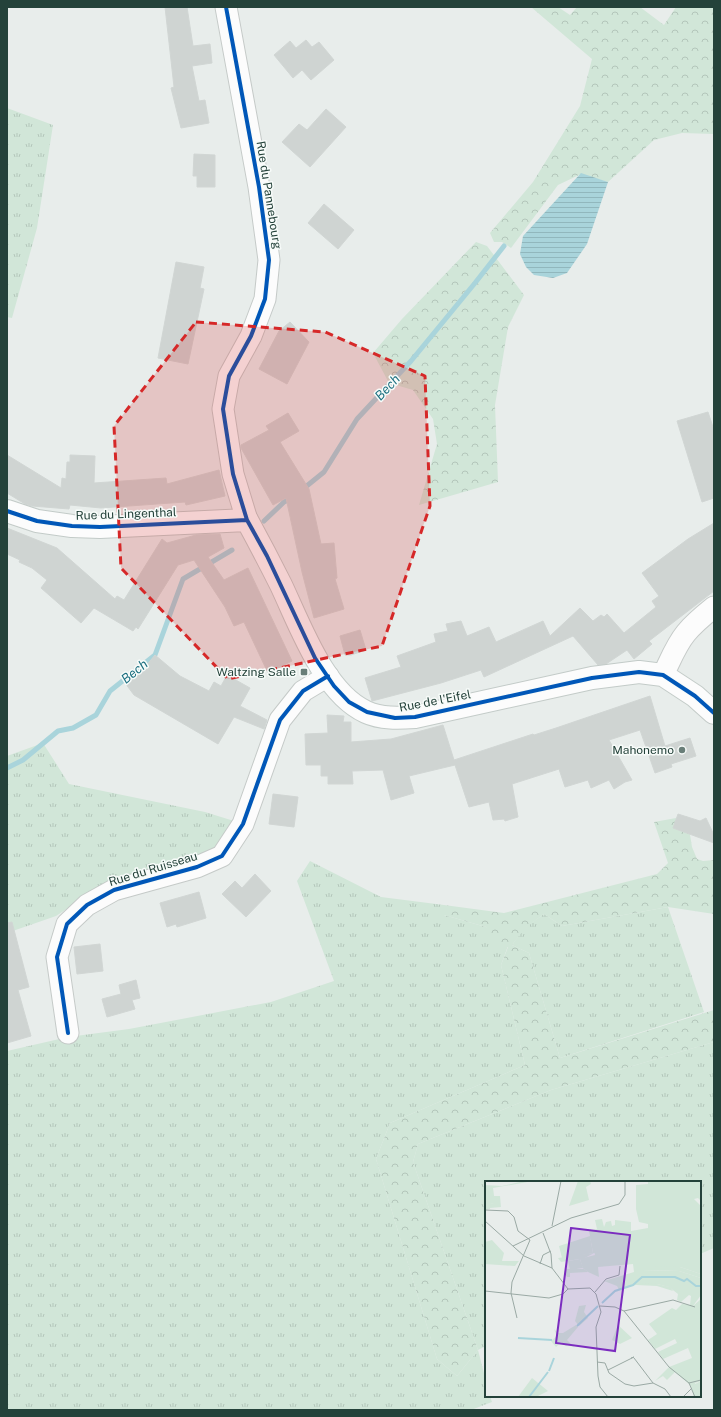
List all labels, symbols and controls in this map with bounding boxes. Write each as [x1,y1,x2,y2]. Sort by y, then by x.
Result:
street label: Rue du Pannebourg [254,140,284,250]
water label: Bech [372,371,403,403]
street label: Rue du Lingenthal [75,505,177,523]
water label: Bech [118,656,151,687]
place label: Waltzing Salle [216,665,296,679]
marker: Waltzing Salle [299,667,309,677]
street label: Rue de l'Eifel [398,687,472,715]
place label: Mahonemo [612,743,674,757]
marker: Mahonemo [677,745,687,755]
street label: Rue du Ruisseau [107,849,199,889]
inset map [485,1181,701,1397]

